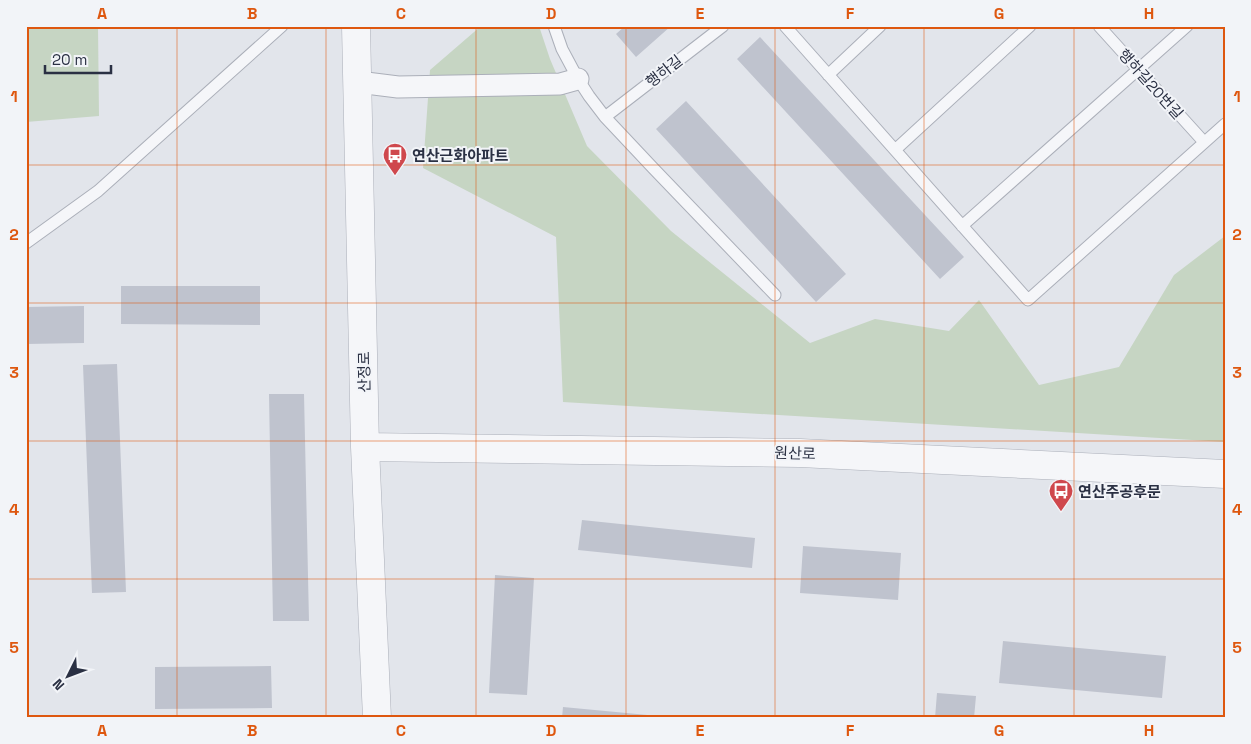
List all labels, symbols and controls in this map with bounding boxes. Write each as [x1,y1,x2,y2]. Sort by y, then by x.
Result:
text: A [97,3,107,24]
text: B [247,3,257,24]
text: C [396,3,406,24]
text: D [546,3,556,24]
text: E [696,3,705,24]
text: F [846,3,855,24]
text: G [994,3,1004,24]
text: H [1144,3,1154,24]
scale bar [45,42,111,74]
street label: 행하길20번길 [1115,45,1187,123]
text: 20 m [52,50,87,69]
street label: 행하길 [642,51,686,91]
text: 1 [10,86,18,107]
text: 1 [1233,86,1241,107]
bus stop icon: 연산근화아파트 [382,142,408,176]
place label: 연산근화아파트 [412,146,509,165]
text: 2 [9,224,19,245]
text: 2 [1232,224,1242,245]
street label: 산정로 [354,351,374,393]
text: 3 [9,362,19,383]
text: 3 [1232,362,1242,383]
street label: 원산로 [774,443,816,463]
bus stop icon: 연산주공후문 [1048,478,1074,512]
place label: 연산주공후문 [1078,482,1161,501]
text: 4 [9,499,19,520]
text: 4 [1232,499,1242,520]
text: 5 [9,637,19,658]
text: 5 [1232,637,1242,658]
north arrow [42,652,92,702]
text: N [49,675,68,694]
text: A [97,720,107,741]
text: B [247,720,257,741]
text: C [396,720,406,741]
text: D [546,720,556,741]
text: E [696,720,705,741]
text: F [846,720,855,741]
text: G [994,720,1004,741]
text: H [1144,720,1154,741]

